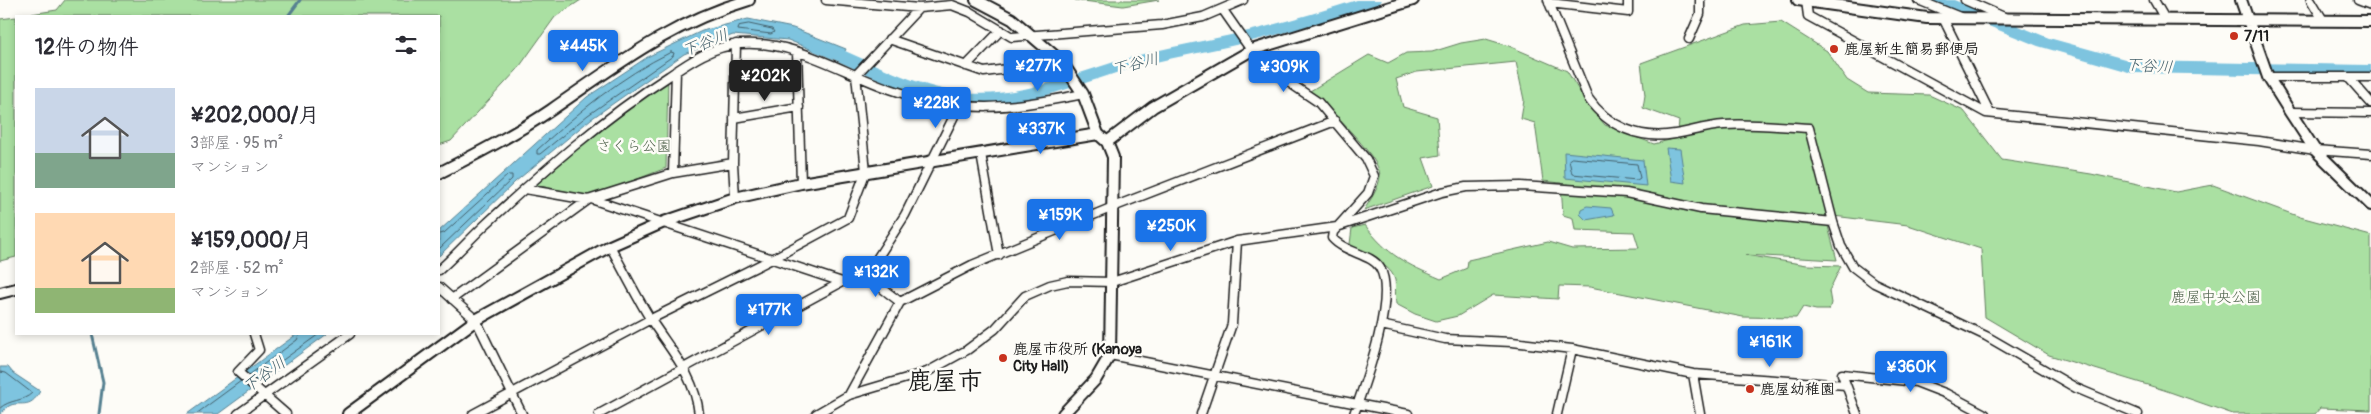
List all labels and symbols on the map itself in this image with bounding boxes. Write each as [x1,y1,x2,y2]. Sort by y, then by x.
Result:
water label: 下谷川 [679,25,731,61]
place label: 7/11 [2244,27,2269,46]
pin: ¥445K [548,30,618,72]
marker: 7/11 [2228,30,2240,42]
place label: 鹿屋新生簡易郵便局 [1844,40,1979,59]
marker: 鹿屋新生簡易郵便局 [1828,43,1840,55]
water label: 下谷川 [1110,48,1161,79]
pin: ¥277K [1003,49,1073,92]
pin: ¥309K [1249,51,1319,93]
water label: 下谷川 [2124,54,2174,78]
pin: ¥202K [730,59,800,102]
pin: ¥228K [901,86,971,129]
pin: ¥337K [1006,112,1076,155]
park label: さくら公園 [596,137,672,156]
pin: ¥159K [1025,198,1095,241]
pin: ¥250K [1136,210,1206,252]
pin: ¥132K [841,256,911,298]
park label: 鹿屋中央公園 [2171,288,2261,307]
pin: ¥177K [734,294,804,336]
pin: ¥161K [1735,326,1805,368]
place label: 鹿屋市役所 (Kanoya City Hall) [1013,340,1142,376]
pin: ¥360K [1876,350,1946,393]
marker: 鹿屋市役所 (Kanoya City Hall) [997,352,1009,364]
water label: 下谷川 [239,353,290,397]
district label: 鹿屋市 [907,366,983,397]
place label: 鹿屋幼稚園 [1760,380,1835,399]
marker: 鹿屋幼稚園 [1744,383,1756,395]

